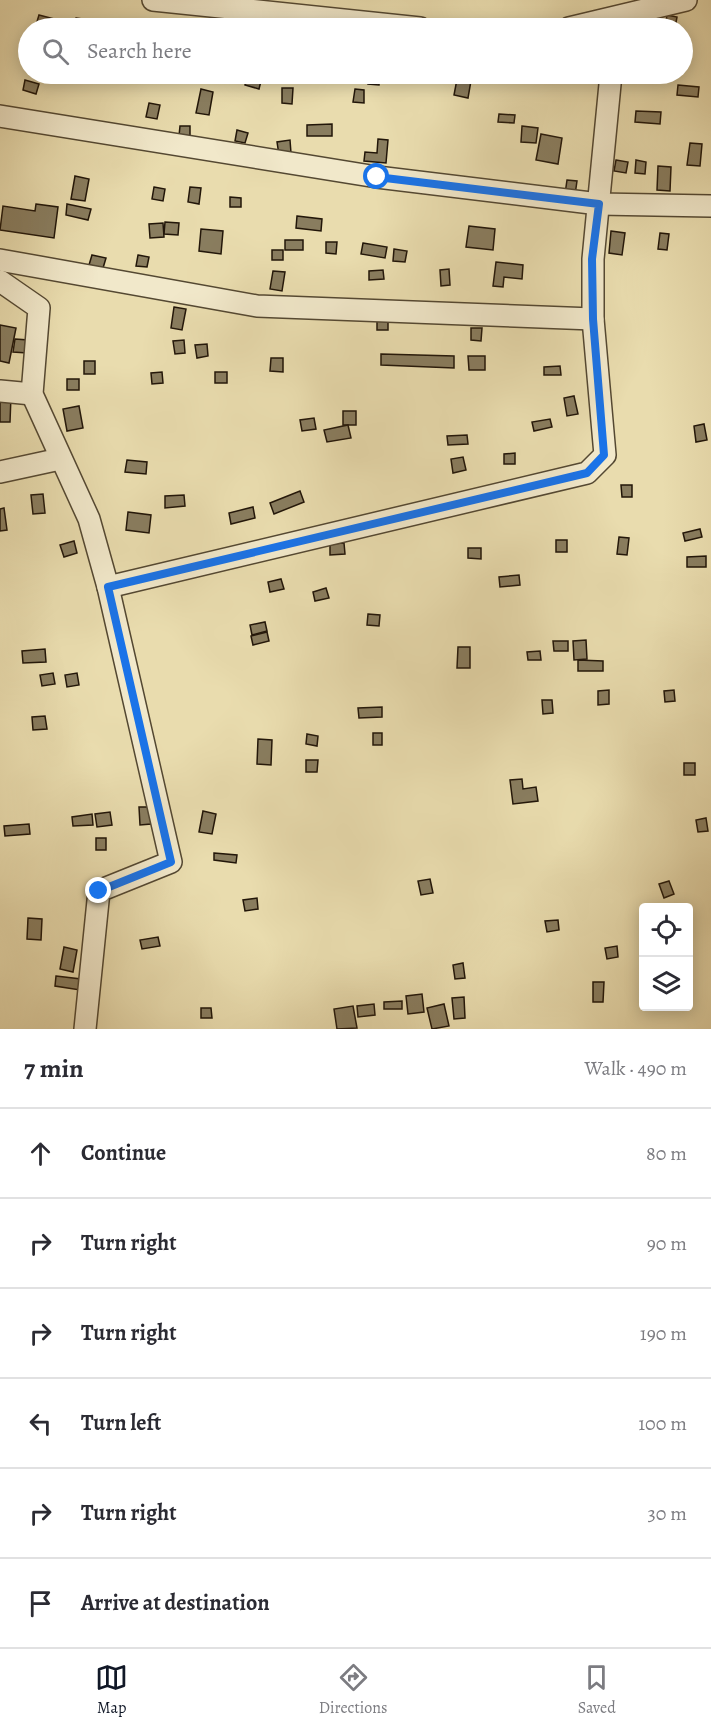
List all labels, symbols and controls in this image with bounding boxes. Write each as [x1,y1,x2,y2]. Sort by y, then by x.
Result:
search box [18,18,693,84]
icon: search [39,35,72,68]
text: Search here [87,36,192,66]
route start [363,163,389,189]
route end [85,877,111,903]
map controls [639,903,693,1011]
button: locate [639,903,693,957]
button: layers [639,957,693,1011]
text: 7 min [24,1051,84,1086]
text: Walk · 490 m [585,1055,687,1082]
icon: ahead [24,1137,57,1170]
text: Continue [81,1138,166,1168]
text: 80 m [646,1140,687,1167]
icon: right [24,1227,57,1260]
text: Turn right [81,1228,177,1258]
text: 90 m [647,1230,687,1257]
icon: right [24,1317,57,1350]
text: Turn right [81,1318,177,1348]
text: 190 m [640,1320,687,1347]
icon: left [24,1407,57,1440]
text: Turn left [81,1408,161,1438]
text: 100 m [638,1410,687,1437]
icon: right [24,1497,57,1530]
text: Turn right [81,1498,177,1528]
text: 30 m [647,1500,687,1527]
icon: arrive [24,1587,57,1620]
text: Arrive at destination [81,1588,270,1618]
tab: Map [95,1661,128,1719]
tab: Directions [319,1661,387,1719]
tab: Saved [578,1661,616,1719]

